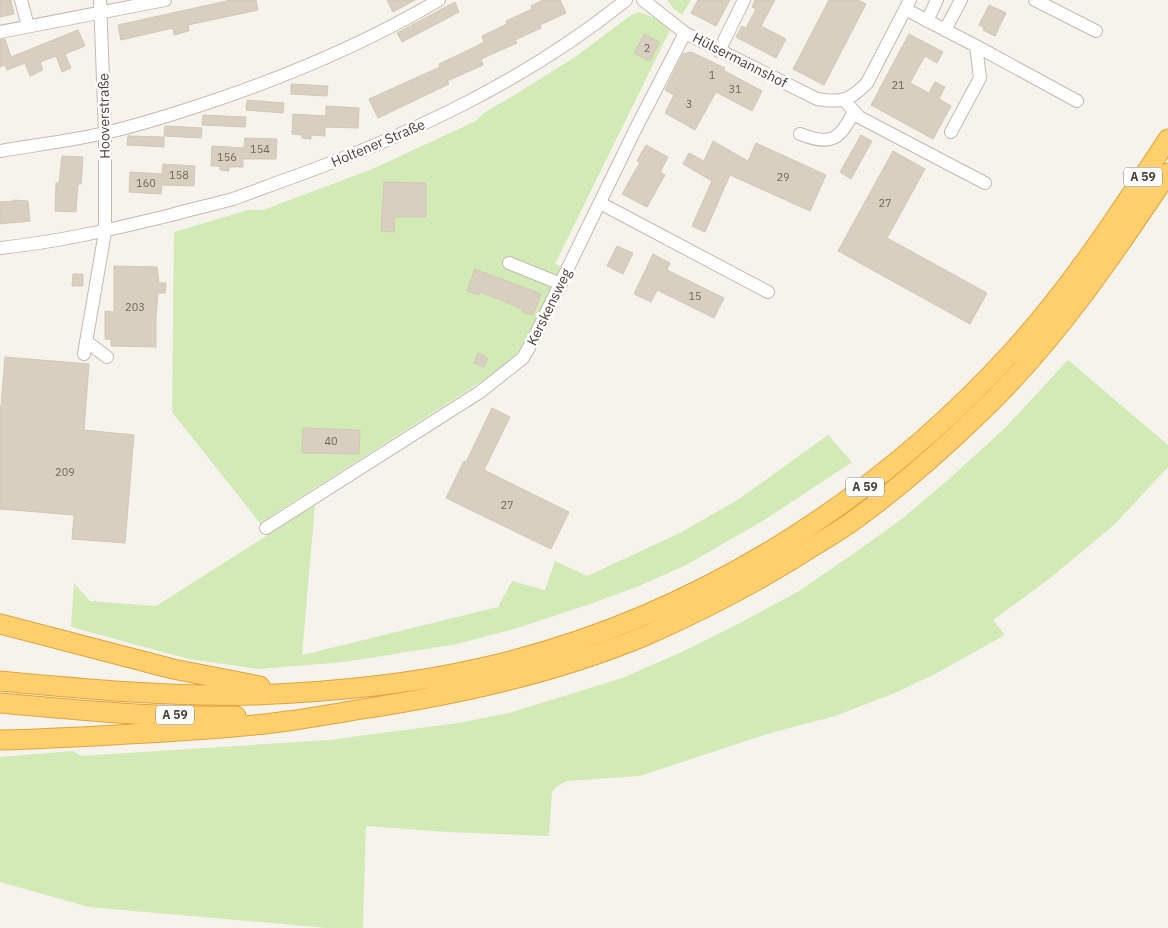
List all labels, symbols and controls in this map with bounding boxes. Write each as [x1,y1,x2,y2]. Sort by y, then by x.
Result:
street label: Hülsermannshof [690,28,791,92]
house number: 2 [644,41,650,55]
house number: 1 [709,68,716,82]
street label: Hooverstraße [94,73,114,159]
house number: 21 [891,78,905,92]
house number: 31 [728,82,742,96]
house number: 3 [686,97,692,111]
street label: Holtener Straße [328,115,428,171]
house number: 154 [250,142,270,156]
house number: 156 [217,150,237,164]
house number: 158 [169,168,189,182]
road number: A 59 [1124,168,1162,186]
house number: 29 [776,170,790,184]
house number: 160 [136,176,156,190]
house number: 27 [878,196,892,210]
street label: Kerskensweg [523,265,576,348]
house number: 15 [688,289,702,303]
house number: 203 [125,300,145,314]
house number: 40 [324,434,338,448]
house number: 209 [55,465,75,479]
road number: A 59 [846,478,884,497]
house number: 27 [500,498,514,512]
road number: A 59 [156,706,194,724]

